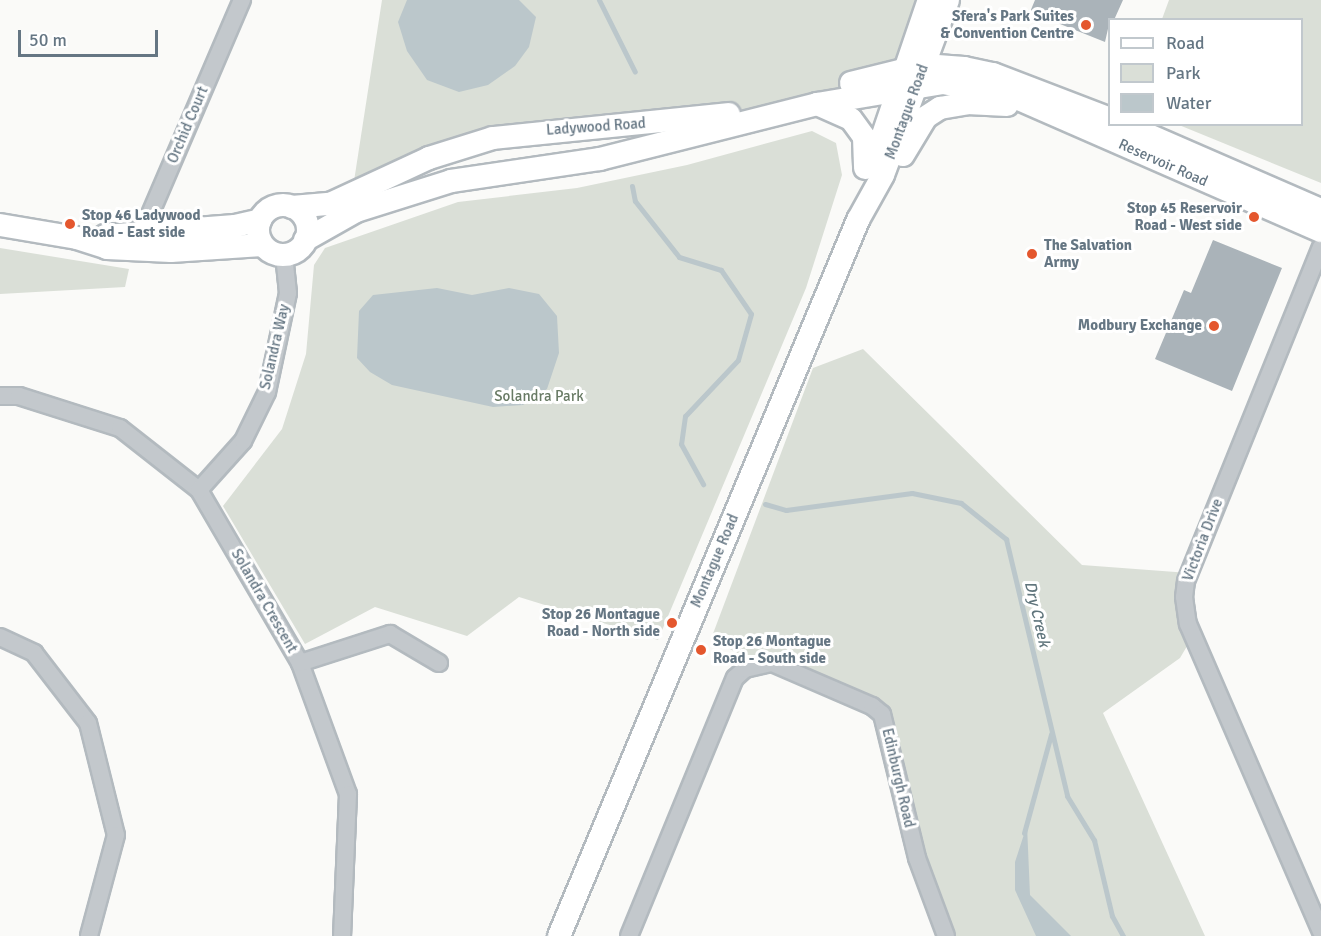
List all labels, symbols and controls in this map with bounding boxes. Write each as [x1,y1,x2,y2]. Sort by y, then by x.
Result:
place label: Sfera's Park Suites & Convention Centre [940,7,1074,42]
scale bar [21,18,160,56]
marker: Sfera's Park Suites & Convention Centre [1079,18,1093,32]
legend [1108,18,1303,126]
text: 50 m [29,29,67,51]
text: Road [1166,32,1205,54]
street label: Montague Road [881,62,933,162]
text: Park [1166,62,1201,84]
street label: Orchid Court [164,84,212,166]
text: Water [1166,92,1211,114]
street label: Ladywood Road [546,115,646,139]
street label: Reservoir Road [1116,135,1210,191]
place label: Stop 45 Reservoir Road - West side [1127,199,1242,234]
place label: Stop 46 Ladywood Road - East side [82,206,201,241]
marker: Stop 45 Reservoir Road - West side [1247,210,1261,224]
marker: Stop 46 Ladywood Road - East side [63,217,77,231]
place label: The Salvation Army [1044,236,1132,271]
marker: The Salvation Army [1025,247,1039,261]
street label: Solandra Way [256,302,294,392]
place label: Modbury Exchange [1078,317,1202,335]
marker: Modbury Exchange [1207,319,1221,333]
park label: Solandra Park [494,388,584,406]
street label: Victoria Drive [1179,496,1227,584]
street label: Montague Road [687,512,743,610]
street label: Solandra Crescent [227,546,301,656]
water label: Dry Creek [1020,579,1054,649]
place label: Stop 26 Montague Road - North side [542,605,660,640]
marker: Stop 26 Montague Road - North side [665,616,679,630]
place label: Stop 26 Montague Road - South side [713,632,831,667]
marker: Stop 26 Montague Road - South side [694,643,708,657]
street label: Edinburgh Road [878,727,918,829]

